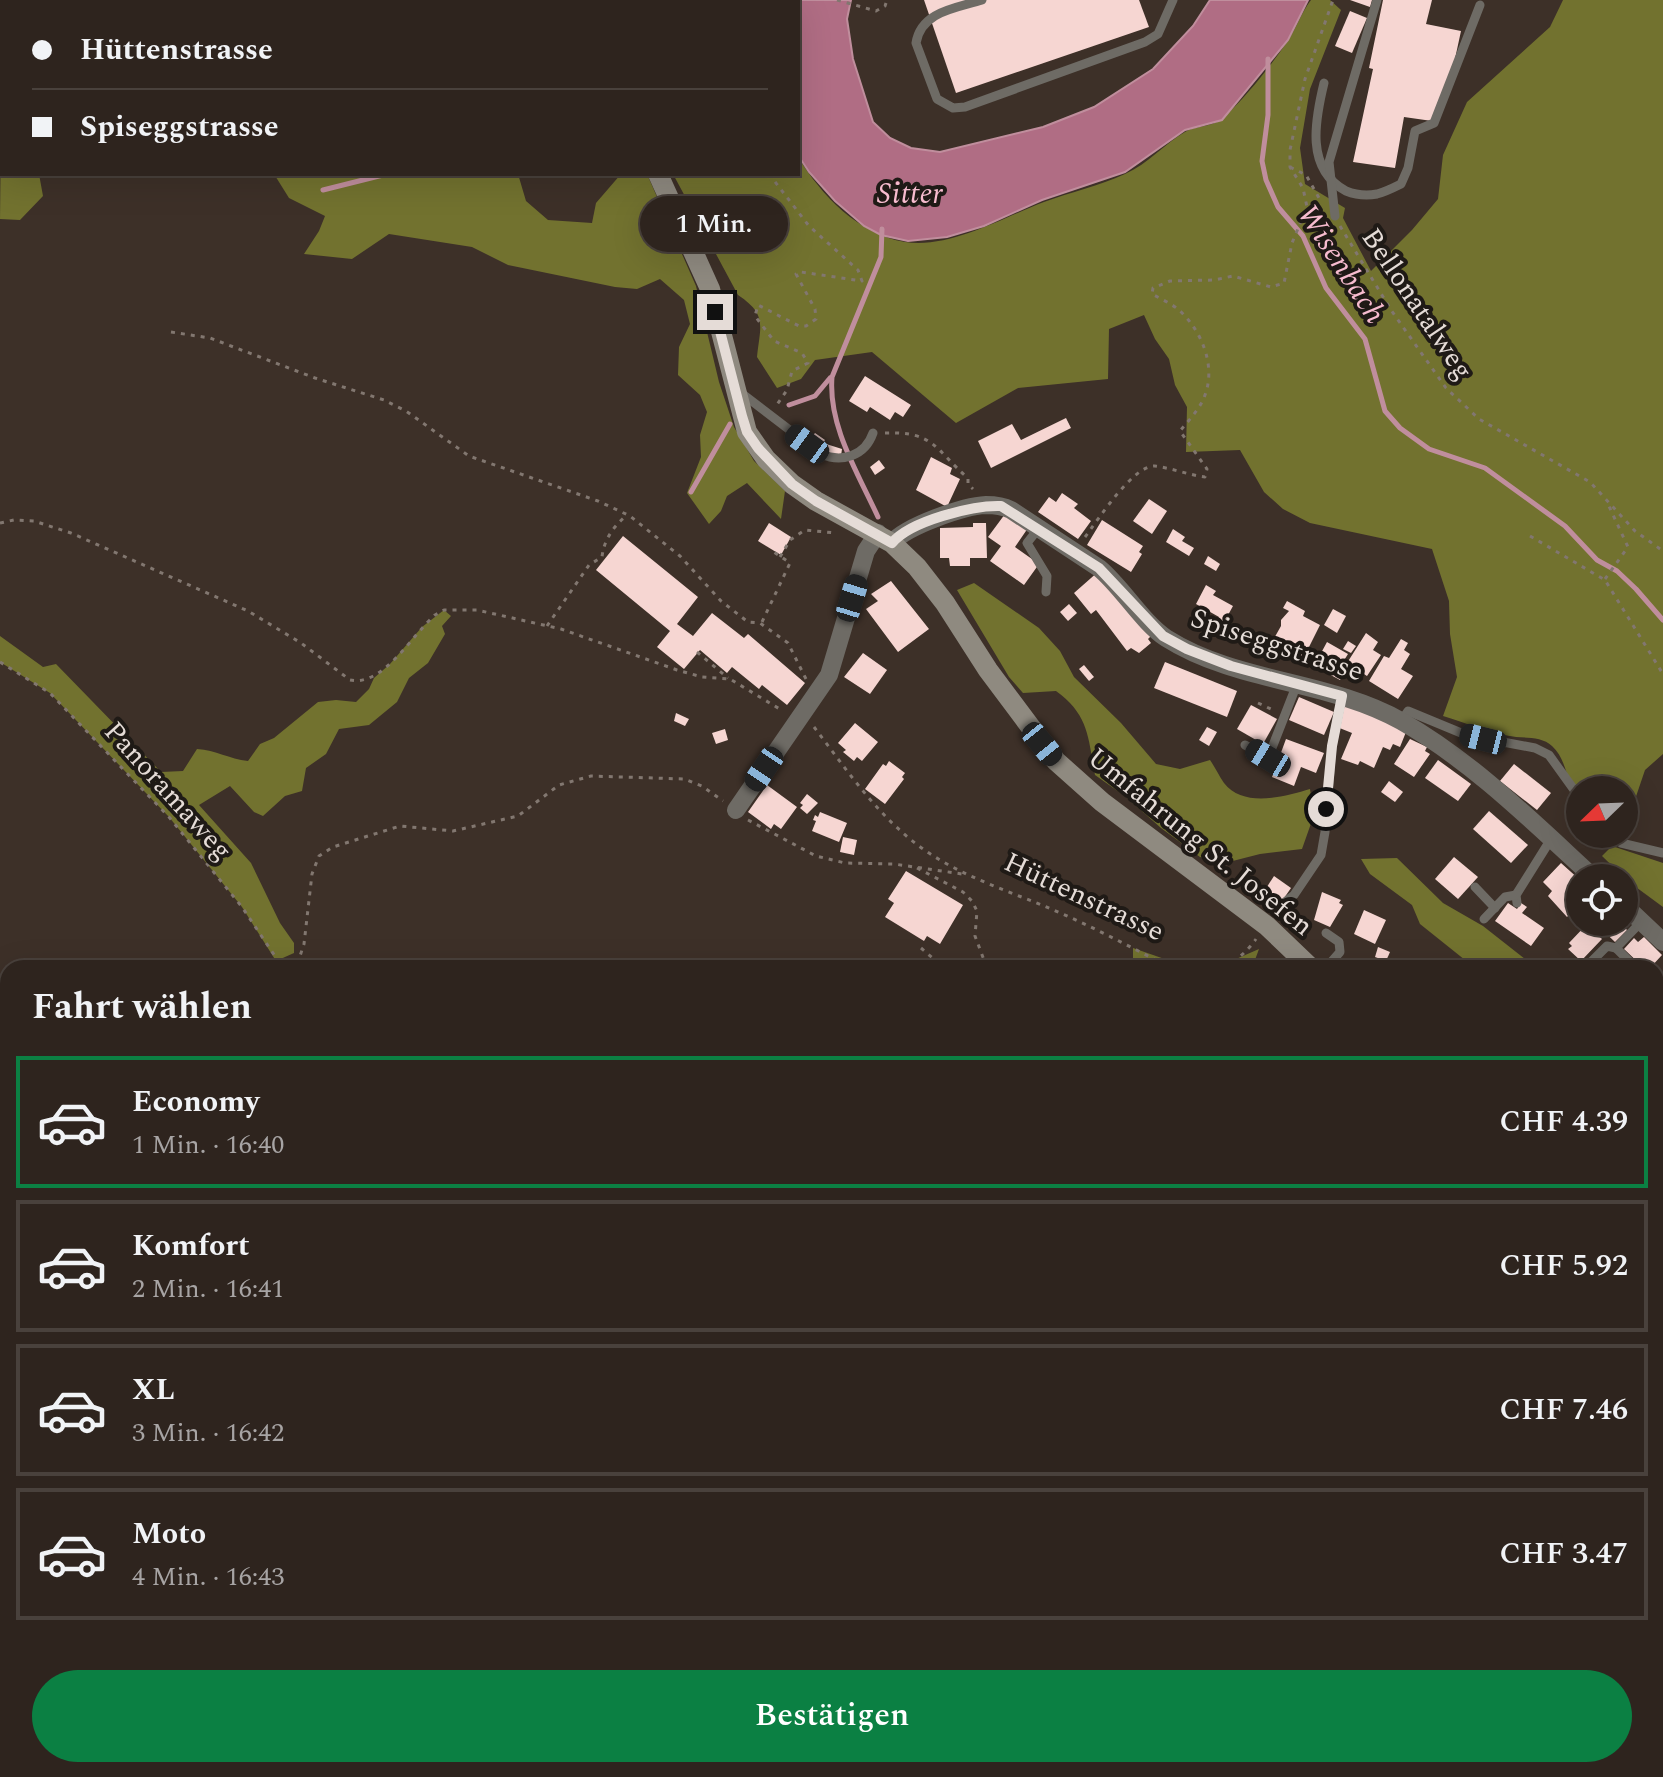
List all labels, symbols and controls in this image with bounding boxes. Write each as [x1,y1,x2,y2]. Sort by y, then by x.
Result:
text: Hüttenstrasse [80,27,273,73]
text: Spiseggstrasse [80,104,279,150]
water label: Sitter [877,171,944,217]
water label: Wisenbach [1285,195,1397,333]
callout: 1 Min. [641,196,789,252]
text: 1 Min. [676,204,752,244]
street label: Bellonatalweg [1350,219,1484,389]
route end [697,294,733,330]
car [781,420,833,468]
car [834,572,870,624]
street label: Spiseggstrasse [1185,597,1369,693]
street label: Panoramaweg [93,712,243,870]
car [1018,718,1066,770]
car [1457,722,1509,756]
car [1241,735,1295,781]
street label: Umfahrung St. Josefen [1078,737,1322,947]
car [741,742,787,796]
north arrow [1566,776,1638,848]
map controls [1566,776,1638,936]
route start [1308,791,1344,827]
street label: Hüttenstrasse [997,841,1171,953]
button: locate [1566,864,1638,936]
text: Fahrt wählen [32,980,252,1035]
text: Economy [132,1079,259,1125]
icon: car [36,1086,108,1158]
text: CHF 4.39 [1499,1099,1628,1145]
text: 1 Min. · 16:40 [132,1125,284,1165]
text: Komfort [132,1223,250,1269]
icon: car [36,1230,108,1302]
text: CHF 5.92 [1499,1243,1628,1289]
text: 2 Min. · 16:41 [132,1269,284,1309]
text: XL [132,1367,175,1413]
icon: car [36,1374,108,1446]
text: CHF 7.46 [1499,1387,1628,1433]
text: 3 Min. · 16:42 [132,1413,284,1453]
text: Moto [132,1511,206,1557]
icon: car [36,1518,108,1590]
text: CHF 3.47 [1499,1531,1628,1577]
text: 4 Min. · 16:43 [132,1557,284,1597]
button: Bestätigen [32,1670,1632,1762]

